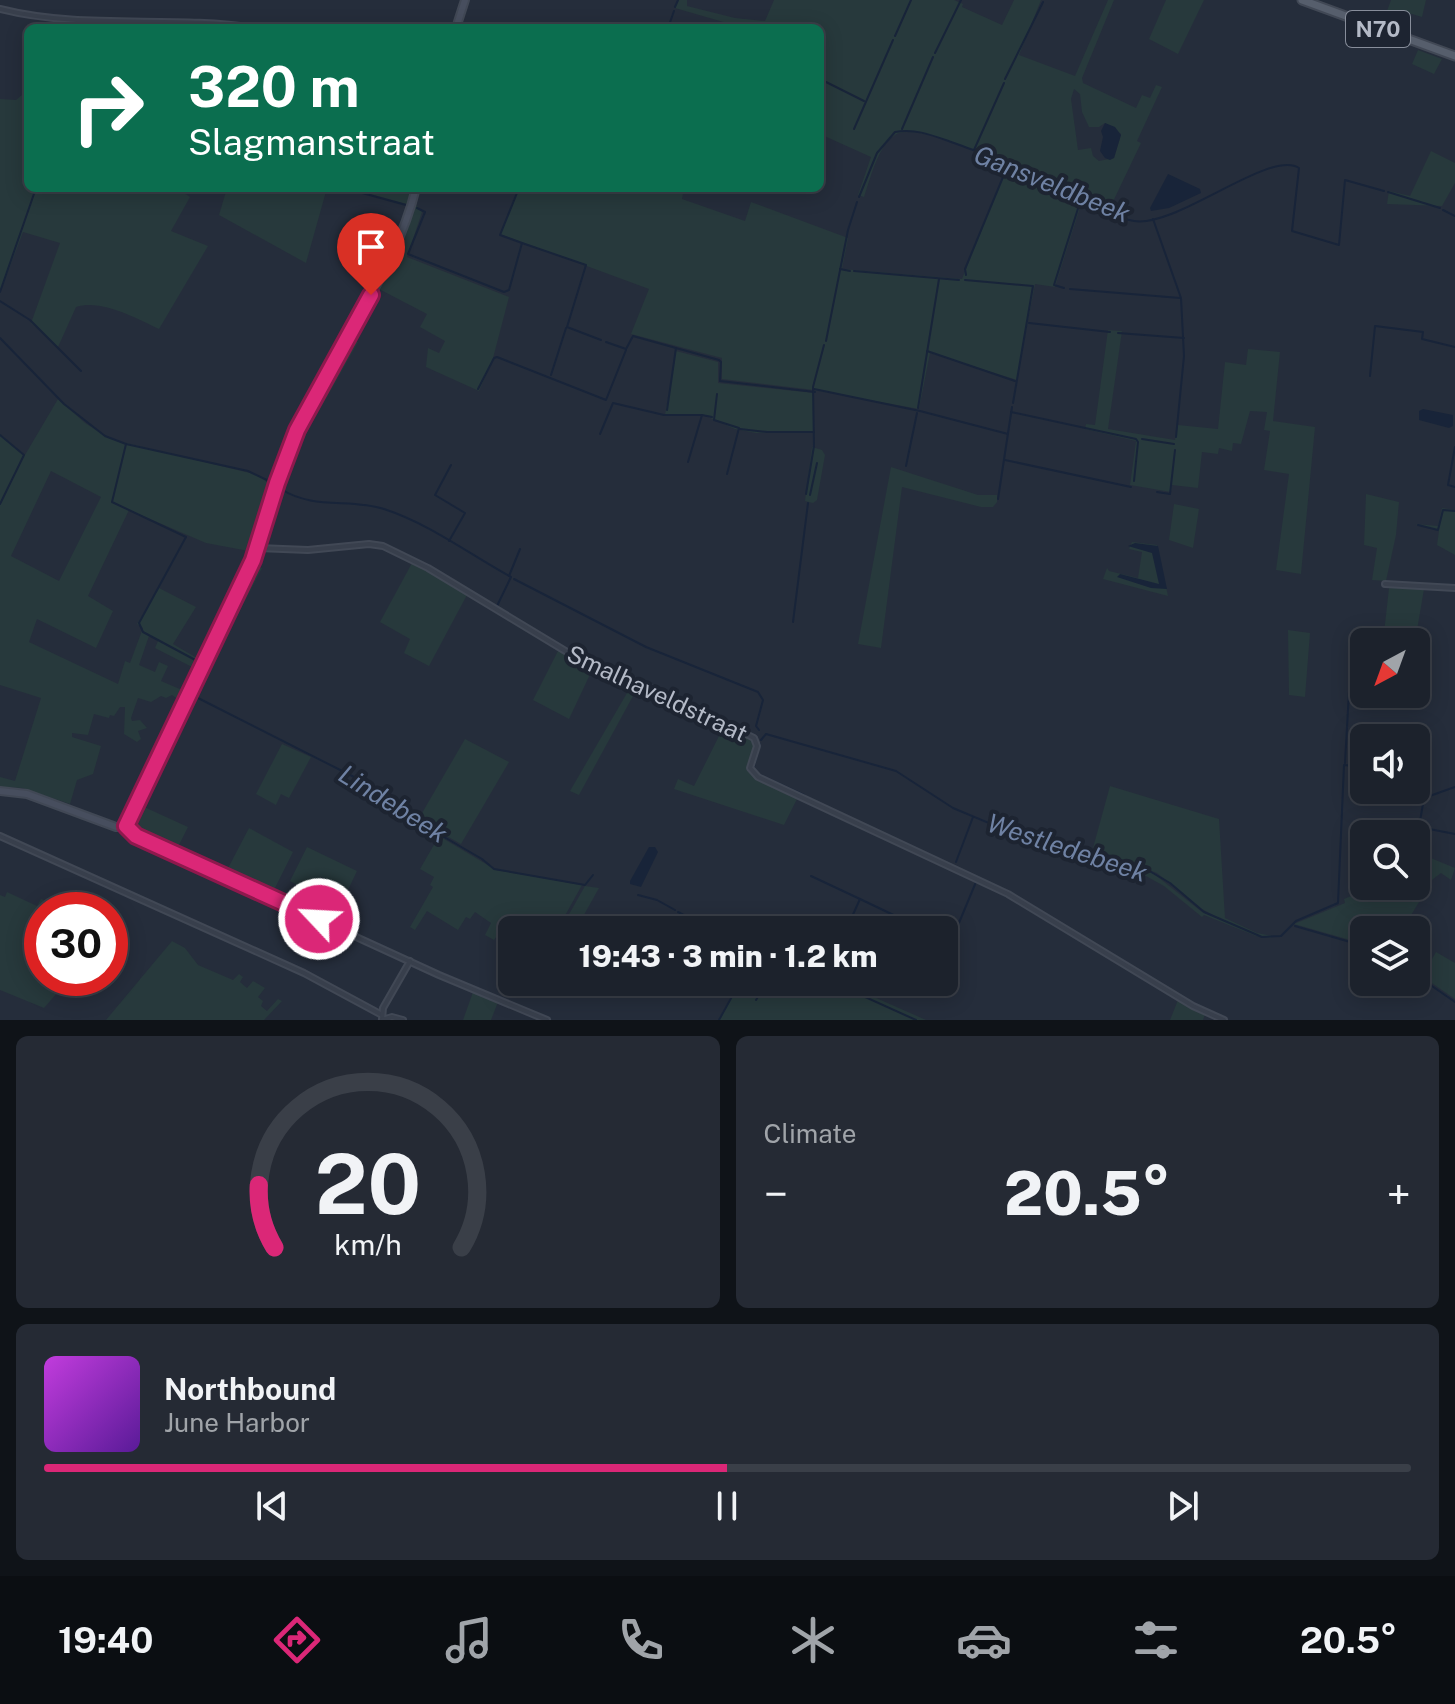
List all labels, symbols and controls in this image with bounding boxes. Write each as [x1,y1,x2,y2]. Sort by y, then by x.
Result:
road number: N70 [1346,11,1410,47]
text: 320 m [188,54,360,120]
icon: right [56,56,160,160]
text: Slagmanstraat [188,121,435,163]
water label: Gansveldbeek [970,138,1135,229]
pin [337,213,405,295]
icon: arrive [349,225,393,269]
north arrow [1350,628,1430,708]
map controls [1350,628,1430,996]
street label: Smalhaveldstraat [563,639,752,747]
button: sound [1350,724,1430,804]
water label: Lindebeek [333,758,453,849]
water label: Westledebeek [983,807,1151,888]
button: search [1350,820,1430,900]
position arrow [277,877,361,961]
speed limit sign: 30 [24,892,128,996]
button: layers [1350,916,1430,996]
text: 19:43 · 3 min · 1.2 km [579,938,877,974]
text: Climate [764,1118,857,1149]
text: 20 [315,1135,421,1233]
text: 20.5° [1004,1158,1170,1229]
text: − [764,1168,788,1220]
text: + [1387,1168,1411,1220]
text: km/h [334,1228,401,1261]
text: Northbound [164,1371,336,1407]
text: June Harbor [164,1407,310,1438]
icon: previous [250,1484,294,1528]
icon: pause [705,1484,749,1528]
icon: next [1161,1484,1205,1528]
icon: directions [269,1612,325,1668]
icon: music [441,1612,497,1668]
icon: phone [613,1612,669,1668]
icon: climate [785,1612,841,1668]
icon: car [956,1612,1012,1668]
icon: filters [1128,1612,1184,1668]
text: 19:40 [58,1619,153,1661]
text: 20.5° [1300,1619,1397,1661]

